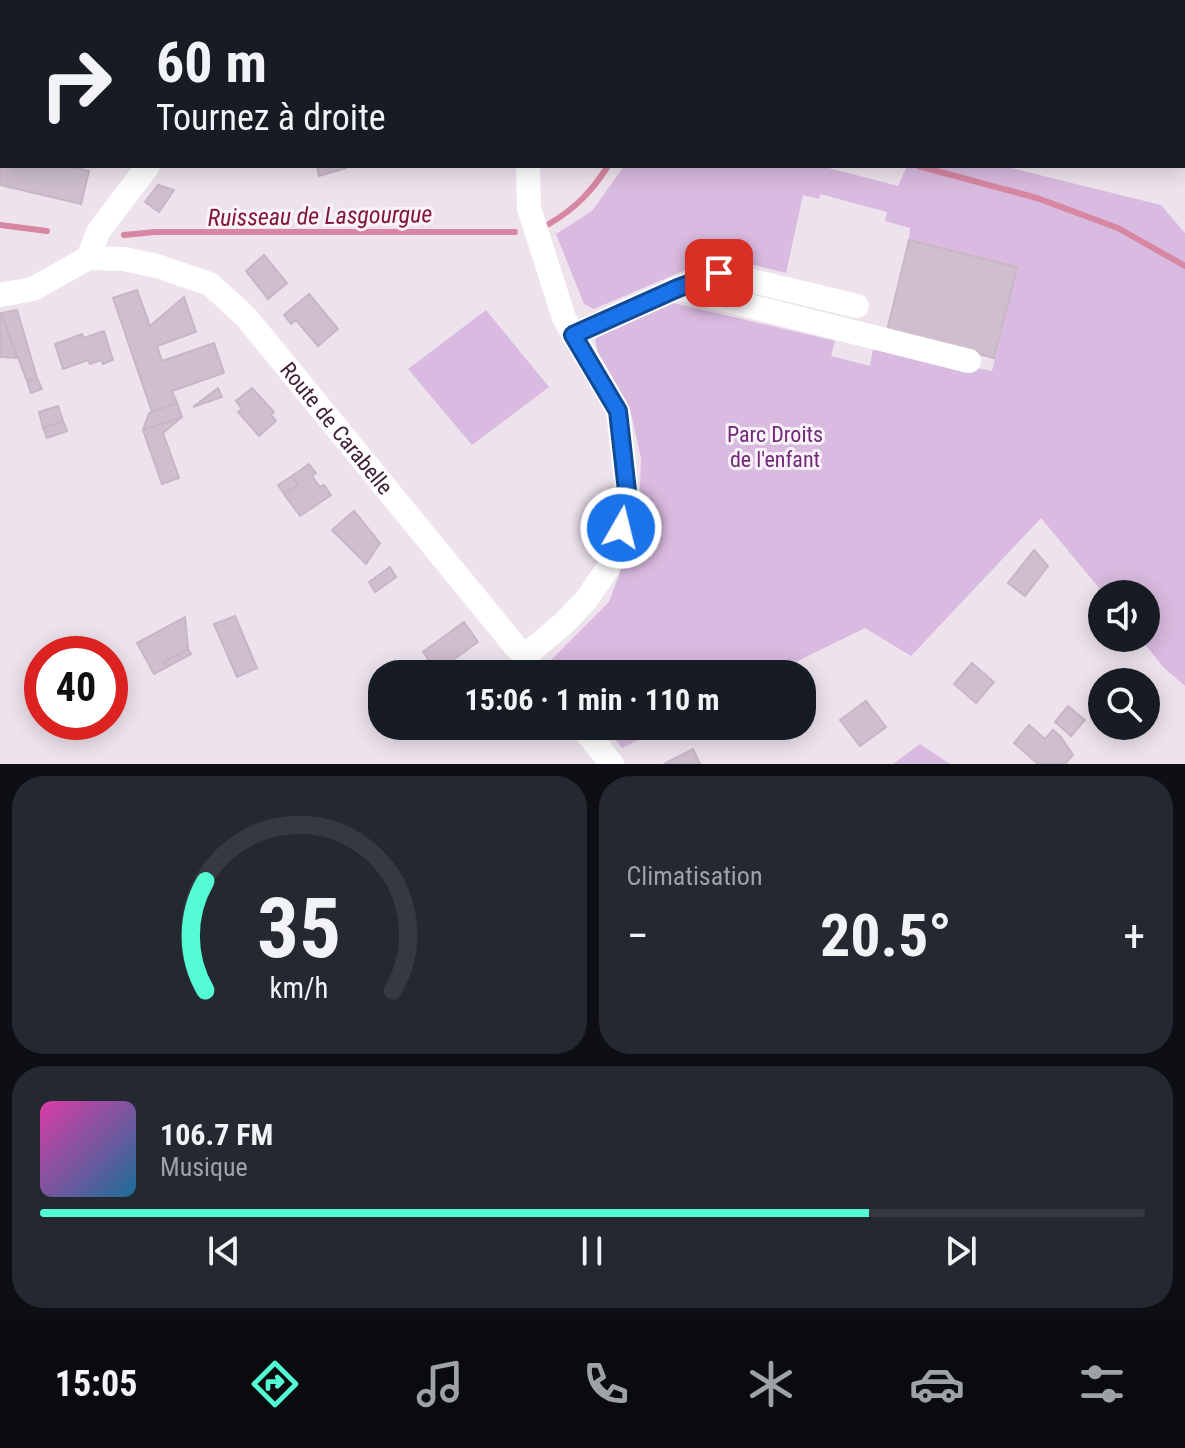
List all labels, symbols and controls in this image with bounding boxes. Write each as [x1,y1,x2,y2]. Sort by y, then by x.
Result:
text: 60 m [156,30,267,96]
icon: right [24,32,128,136]
text: Tournez à droite [156,97,386,139]
water label: Ruisseau de Lasgourgue [207,200,433,232]
pin [685,239,753,307]
icon: arrive [697,251,741,295]
street label: Route de Carabelle [275,357,398,499]
park label: Parc Droits de l'enfant [727,422,823,472]
position arrow [579,486,663,570]
map controls [1088,580,1160,740]
button: sound [1088,580,1160,652]
speed limit sign: 40 [24,636,128,740]
button: search [1088,668,1160,740]
text: 15:06 · 1 min · 110 m [465,682,719,717]
text: Climatisation [627,861,762,891]
text: 35 [257,880,341,977]
text: 20.5° [820,900,952,971]
text: − [627,910,649,962]
text: + [1123,910,1145,962]
text: km/h [270,971,329,1005]
text: 106.7 FM [160,1117,273,1152]
text: Musique [160,1152,248,1182]
icon: previous [202,1229,246,1273]
icon: pause [570,1229,614,1273]
icon: next [939,1229,983,1273]
icon: directions [247,1356,303,1412]
icon: music [412,1356,468,1412]
icon: phone [578,1356,634,1412]
icon: climate [743,1356,799,1412]
icon: car [909,1356,965,1412]
icon: filters [1074,1356,1130,1412]
text: 15:05 [55,1363,137,1405]

